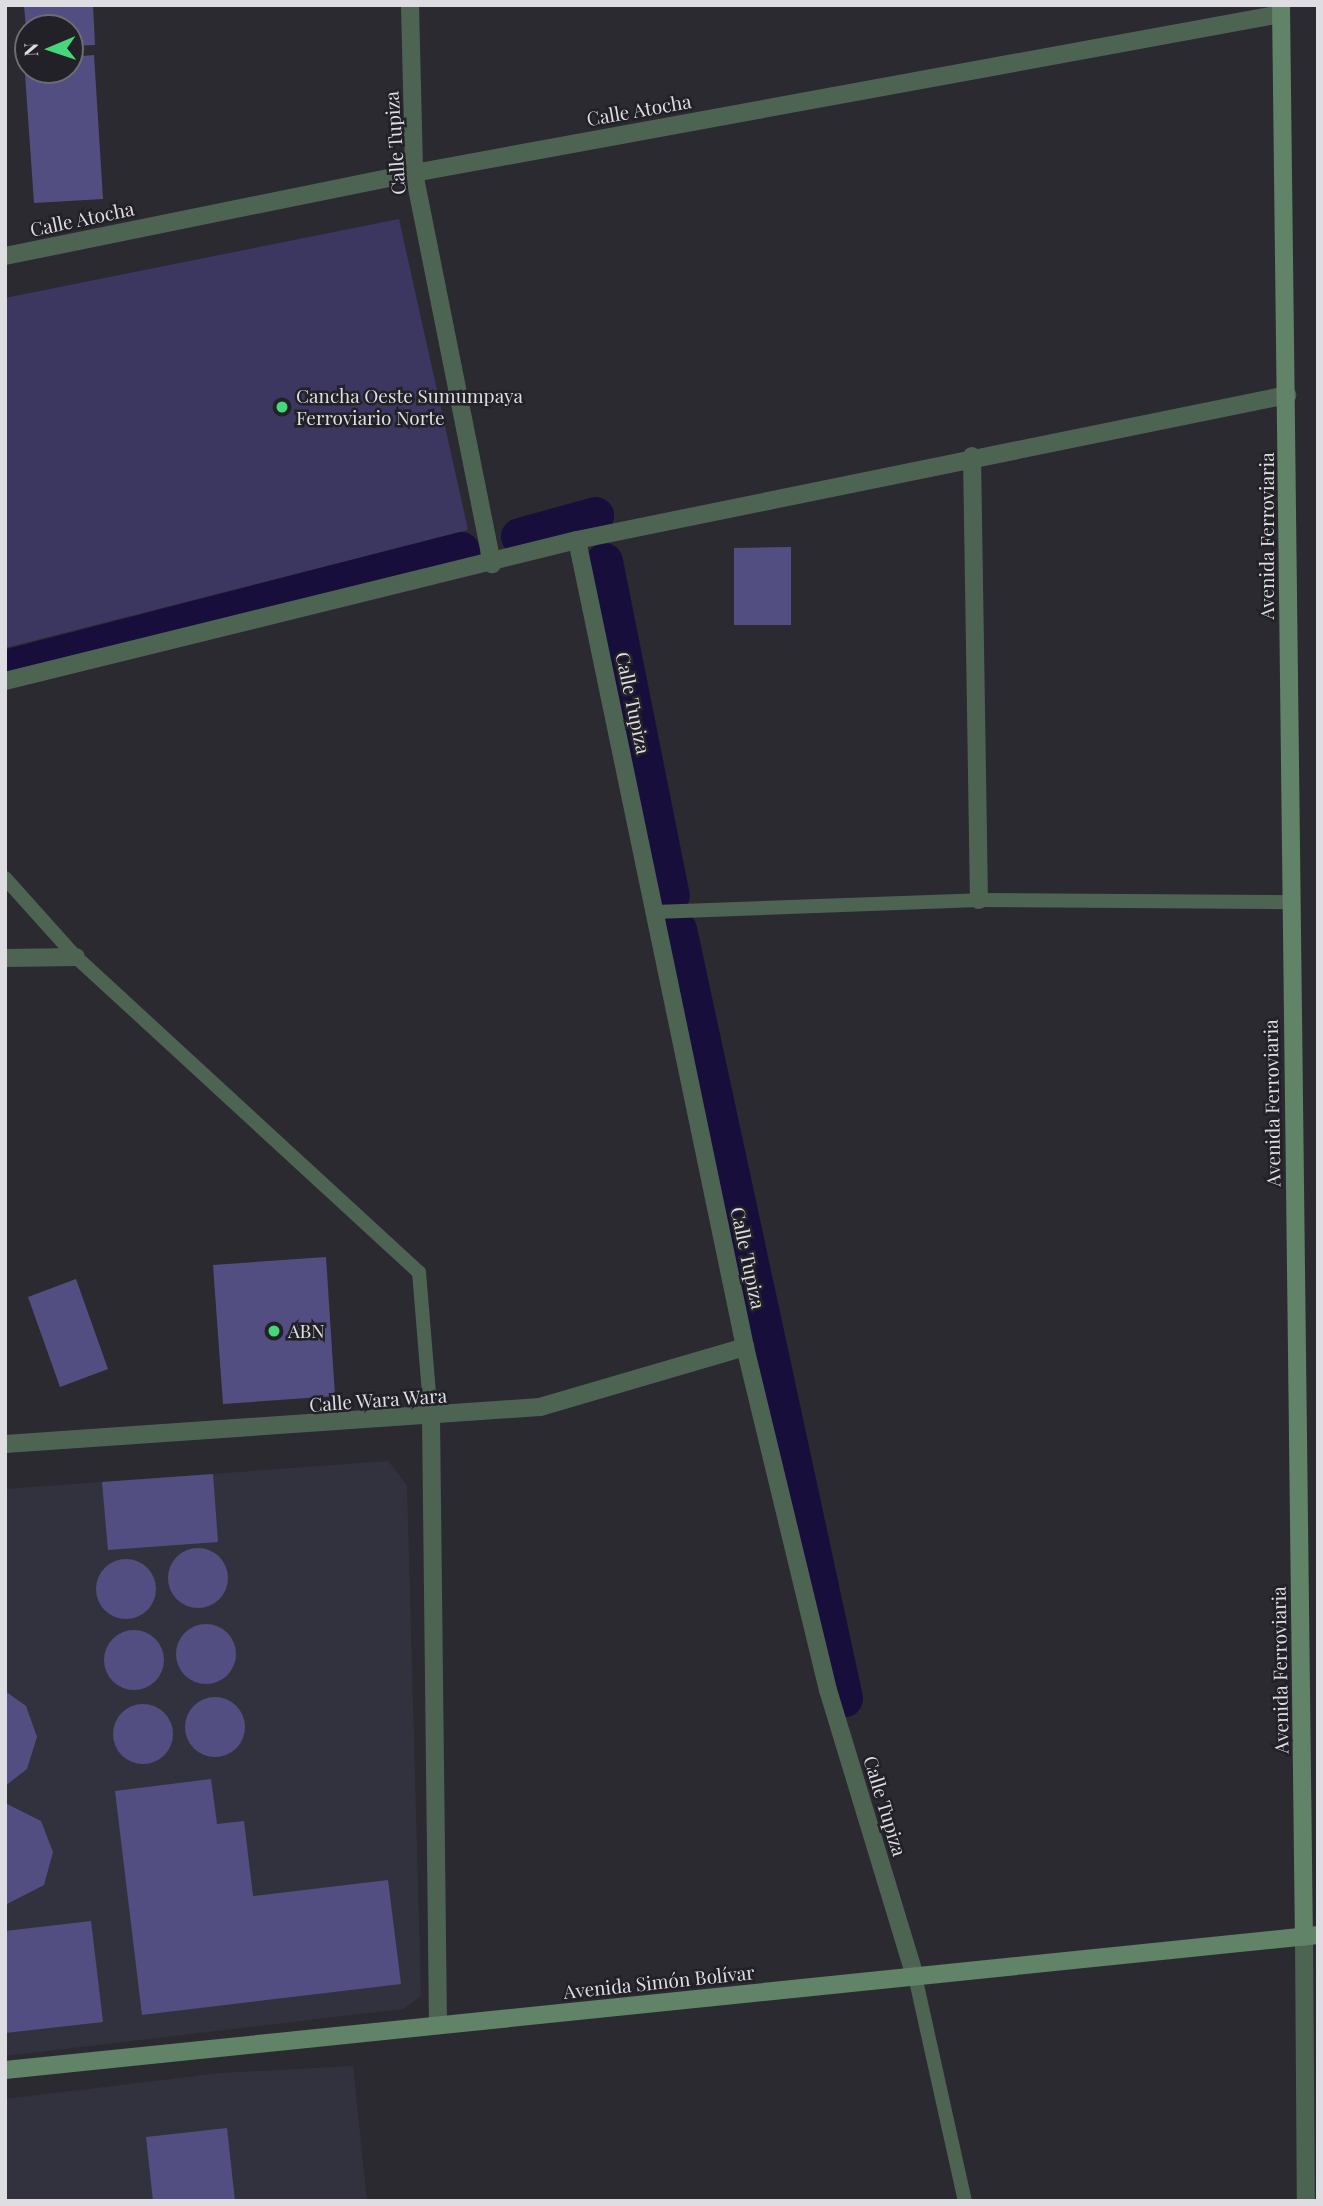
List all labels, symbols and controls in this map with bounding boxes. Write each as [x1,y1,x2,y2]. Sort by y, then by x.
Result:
north arrow [14,14,84,84]
text: N [17,42,43,57]
street label: Calle Tupiza [380,90,410,196]
street label: Calle Atocha [585,90,693,130]
street label: Calle Atocha [28,197,136,241]
place label: Cancha Oeste Sumumpaya Ferroviario Norte [296,385,523,429]
marker: Cancha Oeste Sumumpaya Ferroviario Norte [274,399,290,415]
street label: Avenida Ferroviaria [1256,452,1278,620]
street label: Calle Tupiza [611,650,655,756]
street label: Avenida Ferroviaria [1259,1019,1285,1187]
street label: Calle Tupiza [726,1205,770,1311]
place label: ABN [288,1320,325,1342]
marker: ABN [266,1323,282,1339]
street label: Calle Wara Wara [308,1384,448,1416]
street label: Avenida Ferroviaria [1267,1586,1293,1754]
street label: Calle Tupiza [859,1753,911,1859]
street label: Avenida Simón Bolívar [562,1961,756,2003]

